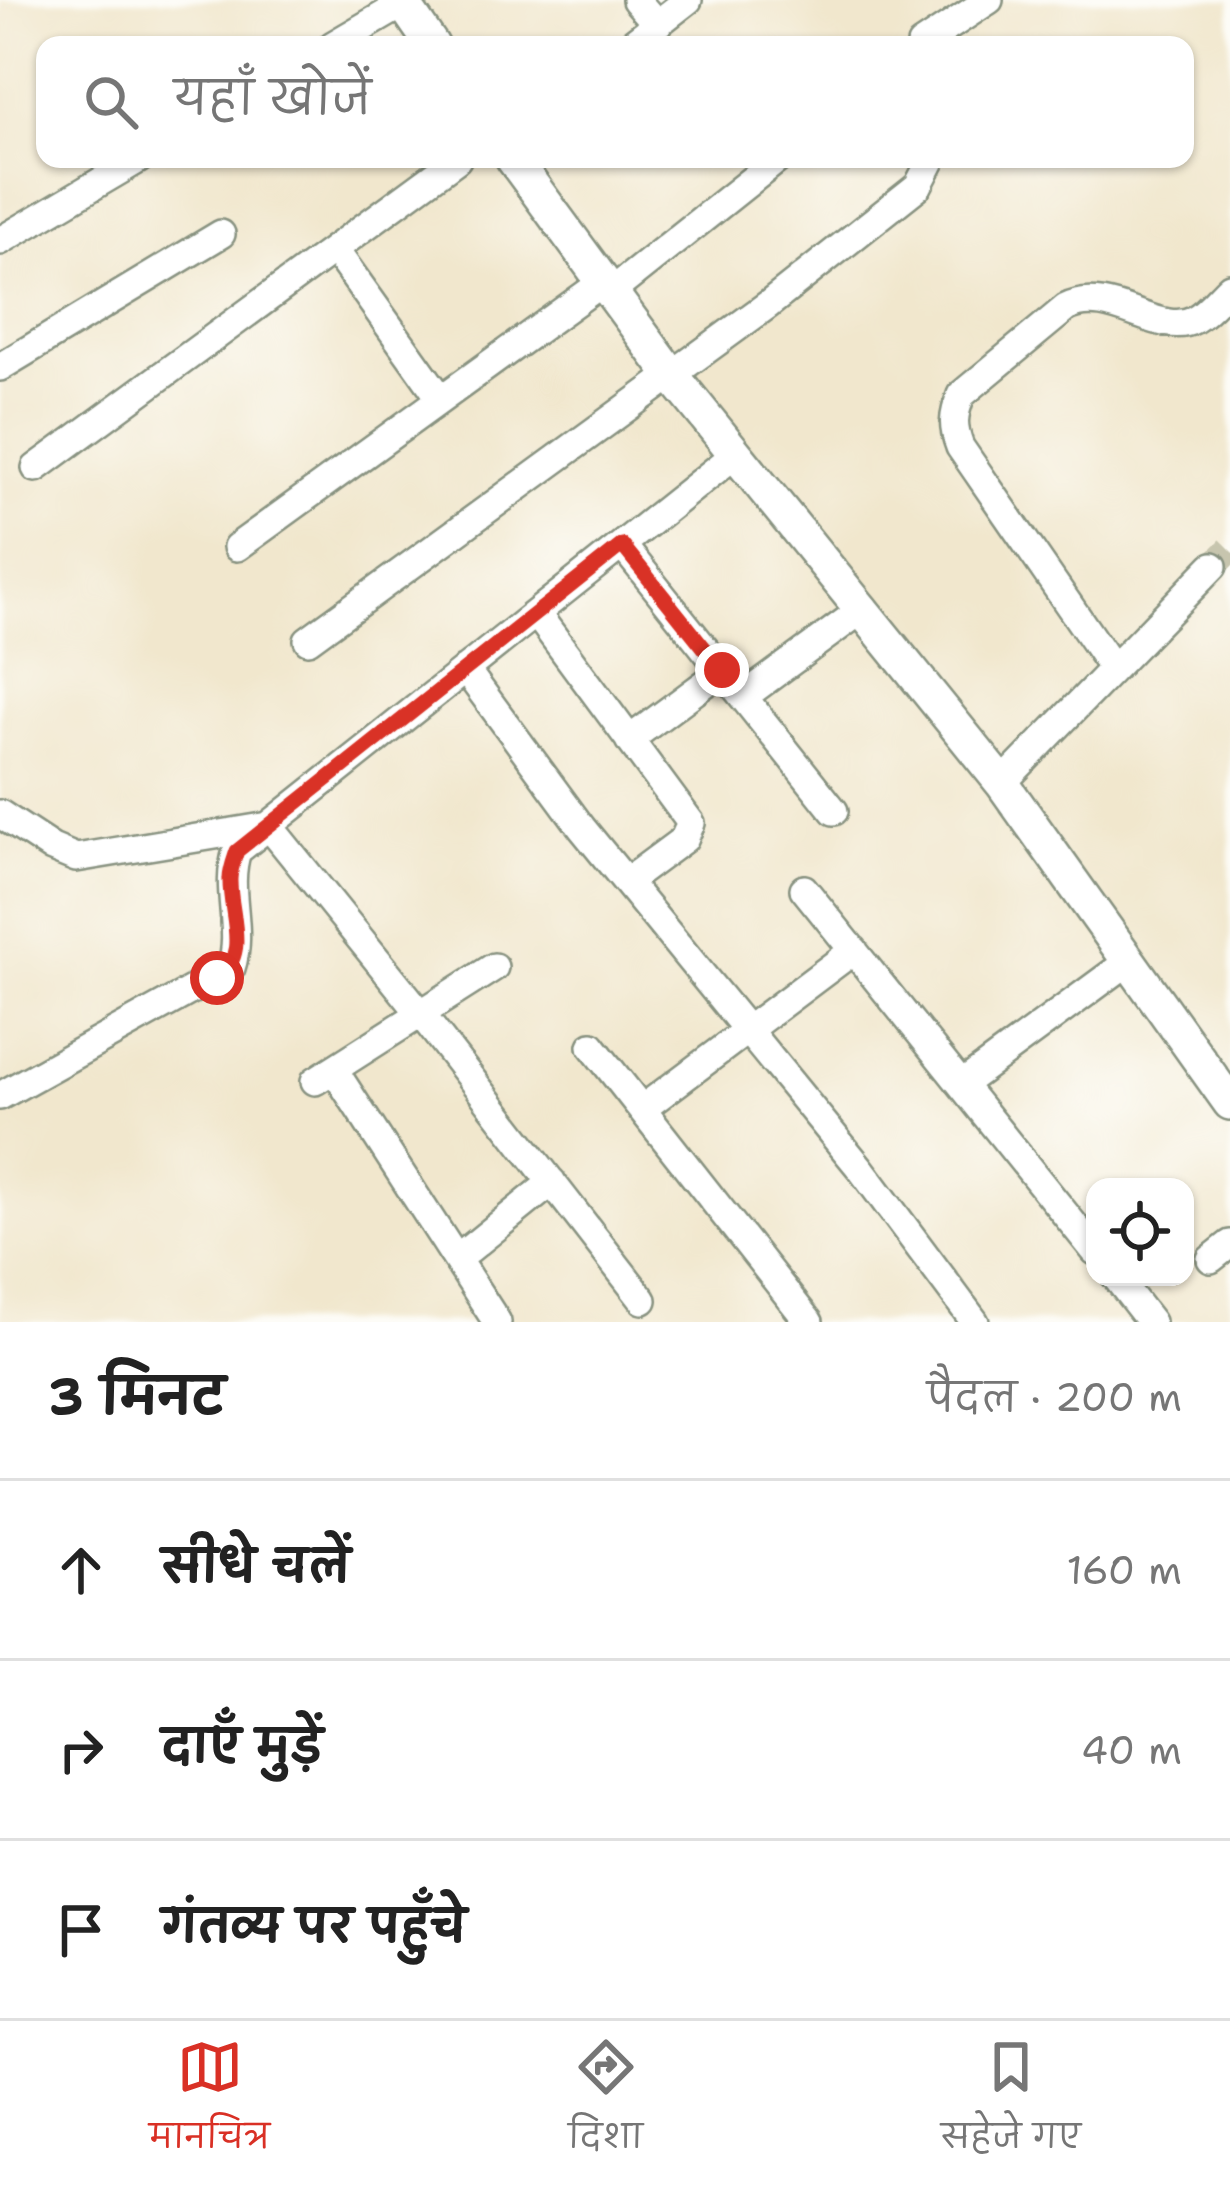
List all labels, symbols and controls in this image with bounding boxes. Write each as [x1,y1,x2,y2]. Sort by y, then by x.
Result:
search box [36,36,1194,168]
text: यहाँ खोजें [174,68,371,128]
icon: search [78,69,144,135]
route end [695,643,749,697]
route start [190,951,244,1005]
map controls [1086,1178,1194,1286]
button: locate [1086,1178,1194,1286]
text: 3 मिनट [48,1362,225,1430]
text: पैदल · 200 m [927,1371,1182,1423]
text: सीधे चलें [162,1536,350,1596]
icon: ahead [48,1537,114,1603]
text: 160 m [1067,1544,1182,1596]
text: दाएँ मुड़ें [162,1716,323,1776]
icon: right [48,1717,114,1783]
text: 40 m [1081,1724,1182,1776]
text: गंतव्य पर पहुँचे [162,1896,466,1956]
icon: arrive [48,1897,114,1963]
tab: मानचित्र [149,2034,270,2173]
tab: दिशा [568,2034,643,2173]
tab: सहेजे गए [941,2034,1081,2173]

